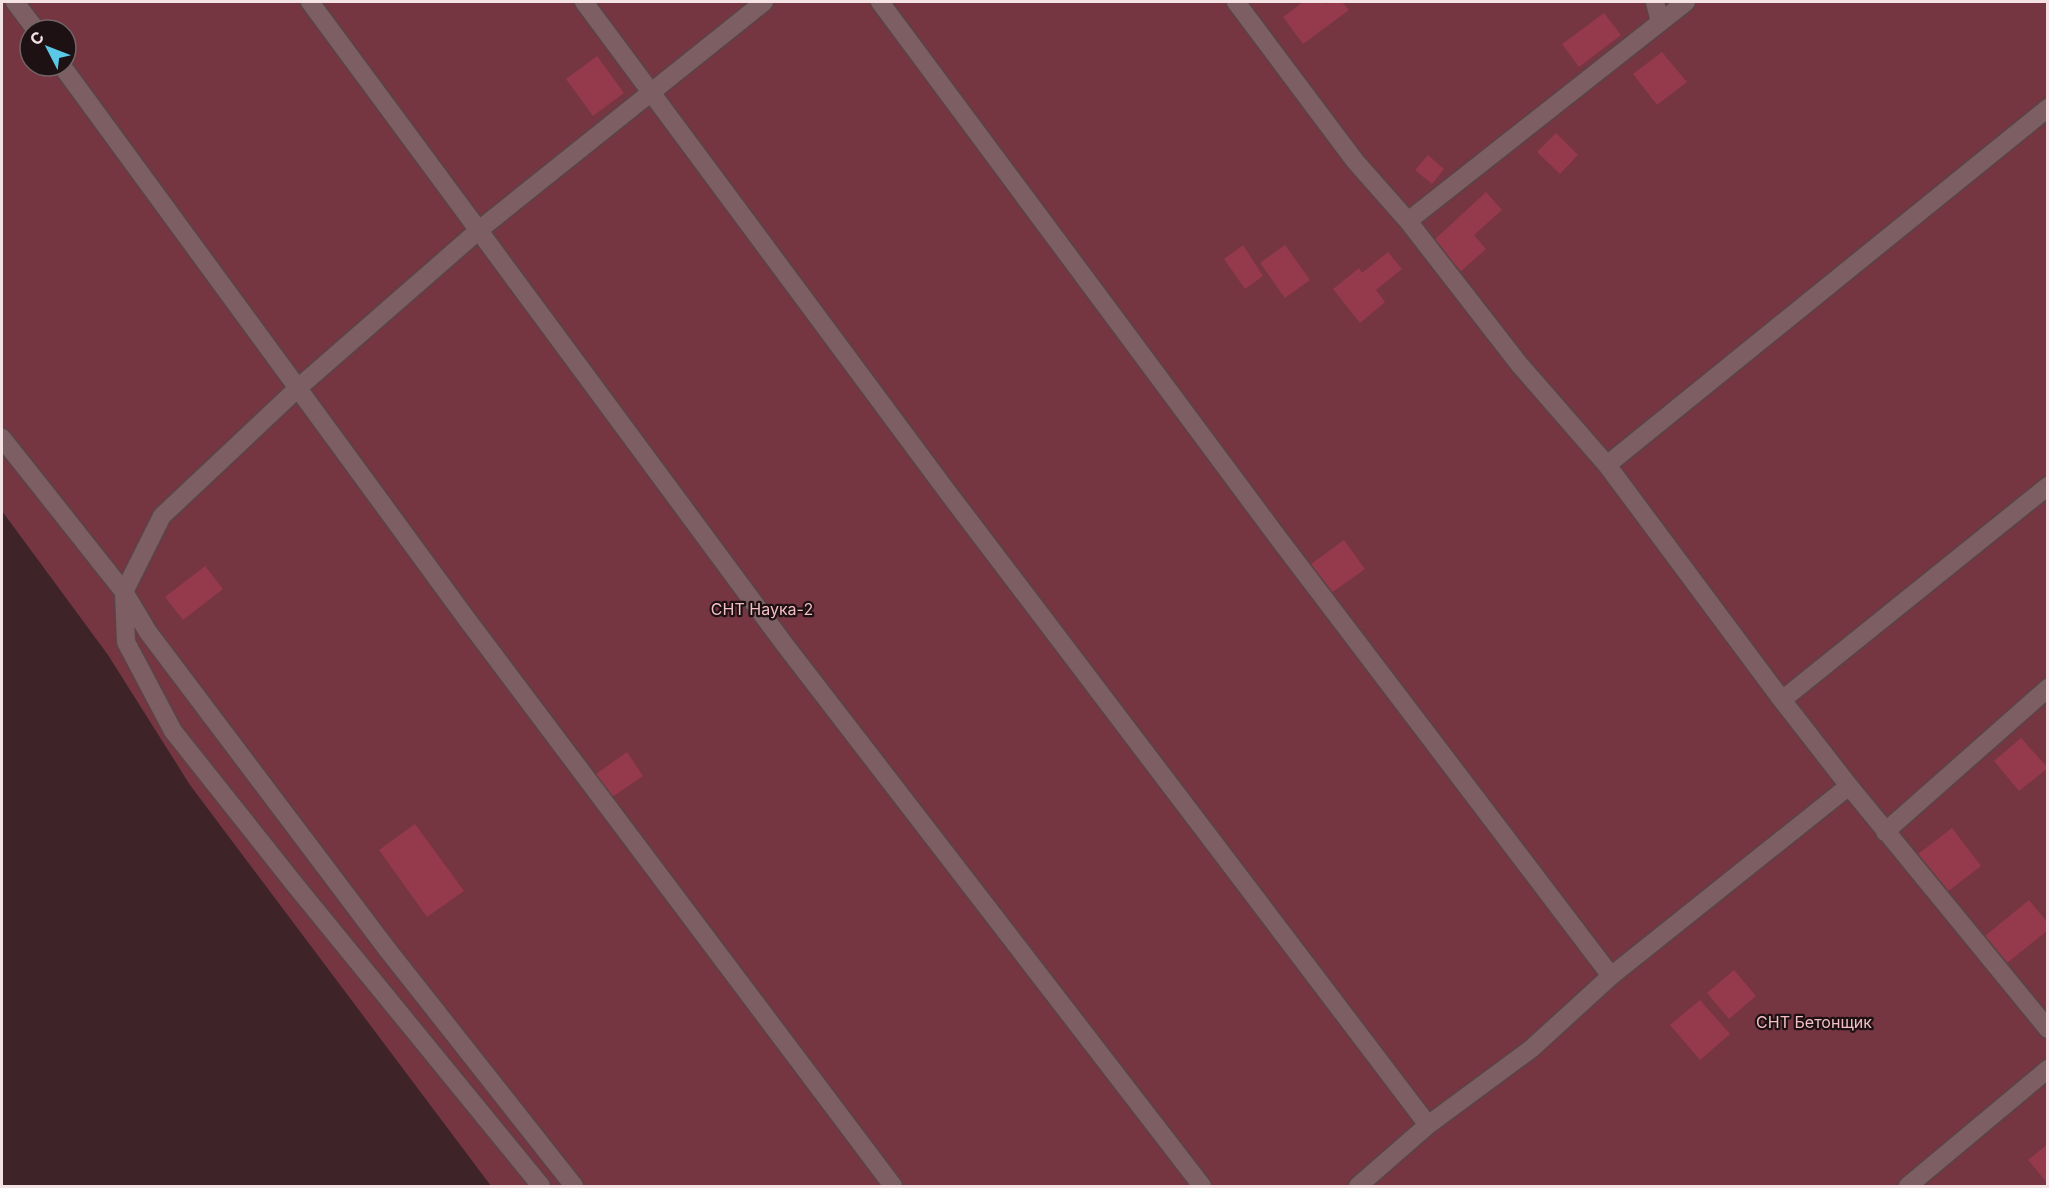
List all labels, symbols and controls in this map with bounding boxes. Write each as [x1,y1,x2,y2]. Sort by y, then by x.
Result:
north arrow [18,18,78,78]
text: С [25,27,48,49]
park label: СНТ Наука-2 [711,599,813,619]
park label: СНТ Бетонщик [1756,1012,1872,1032]

